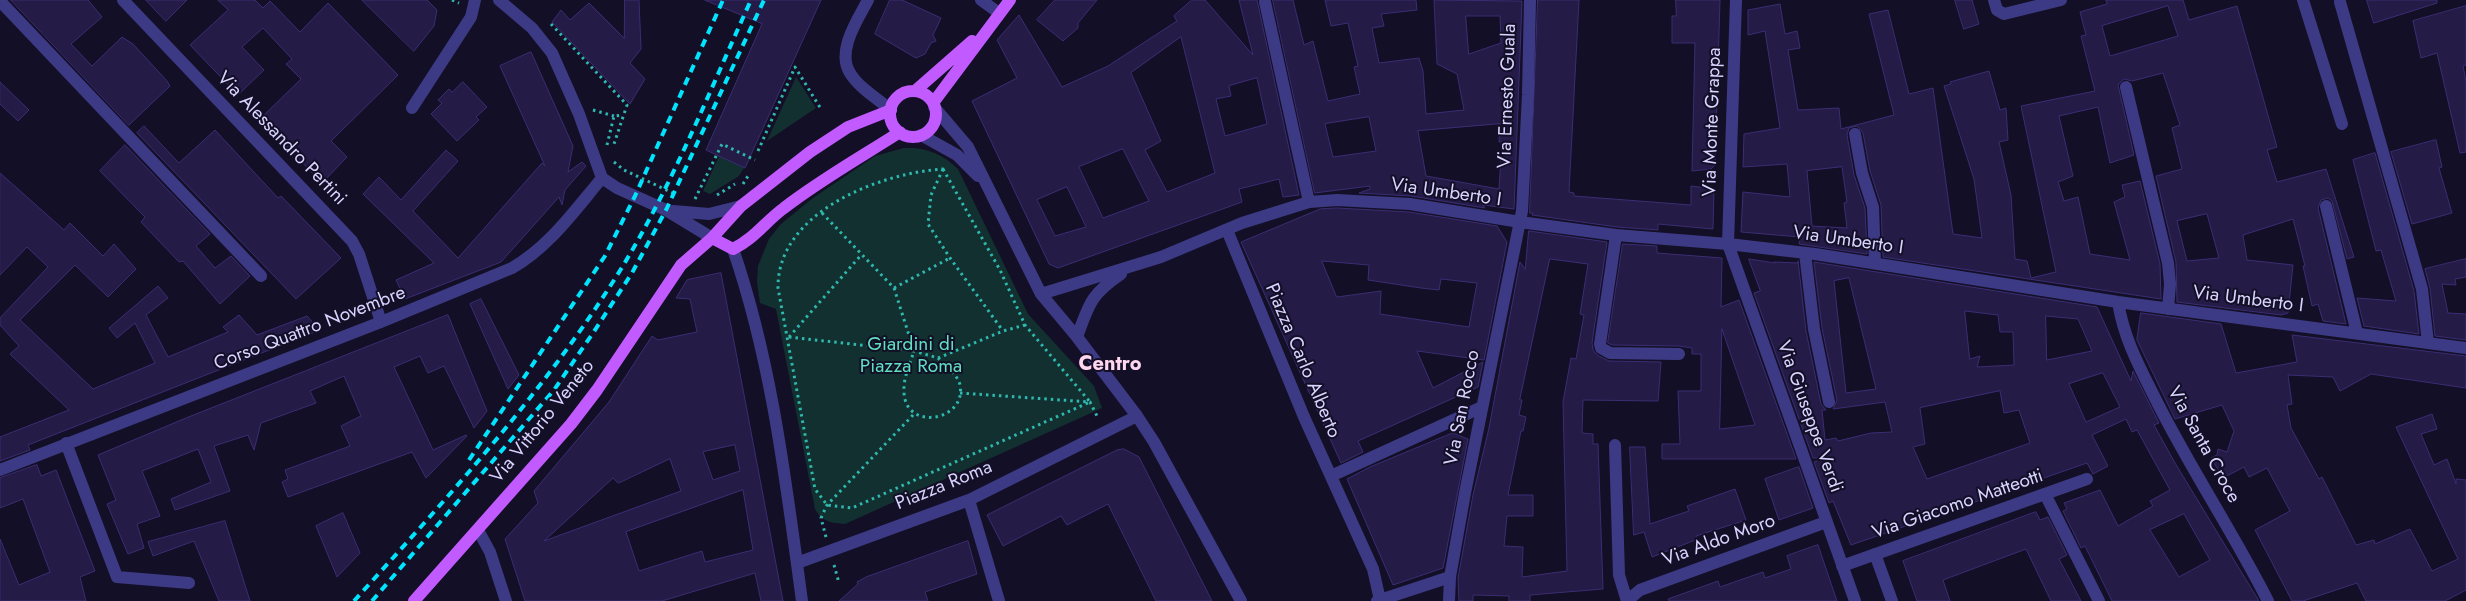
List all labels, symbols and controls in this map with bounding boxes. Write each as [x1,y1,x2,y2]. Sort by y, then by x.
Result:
street label: Via Ernesto Guala [1494,23,1522,169]
street label: Via Monte Grappa [1699,47,1727,197]
street label: Via Alessandro Pertini [211,67,351,211]
street label: Via Umberto I [1389,174,1503,212]
street label: Via Umberto I [1791,222,1905,260]
street label: Piazza Carlo Alberto [1259,280,1345,442]
street label: Corso Quattro Novembre [211,282,409,376]
street label: Via Umberto I [2191,282,2305,318]
park label: Giardini di Piazza Roma [860,334,962,378]
street label: Via Giuseppe Verdi [1771,338,1847,496]
street label: Via San Rocco [1441,348,1485,468]
district label: Centro [1078,353,1142,377]
street label: Via Vittorio Veneto [486,356,600,488]
street label: Via Santa Croce [2162,383,2244,507]
street label: Piazza Roma [892,456,996,516]
street label: Via Giacomo Matteotti [1870,465,2046,545]
street label: Via Aldo Moro [1659,510,1779,572]

